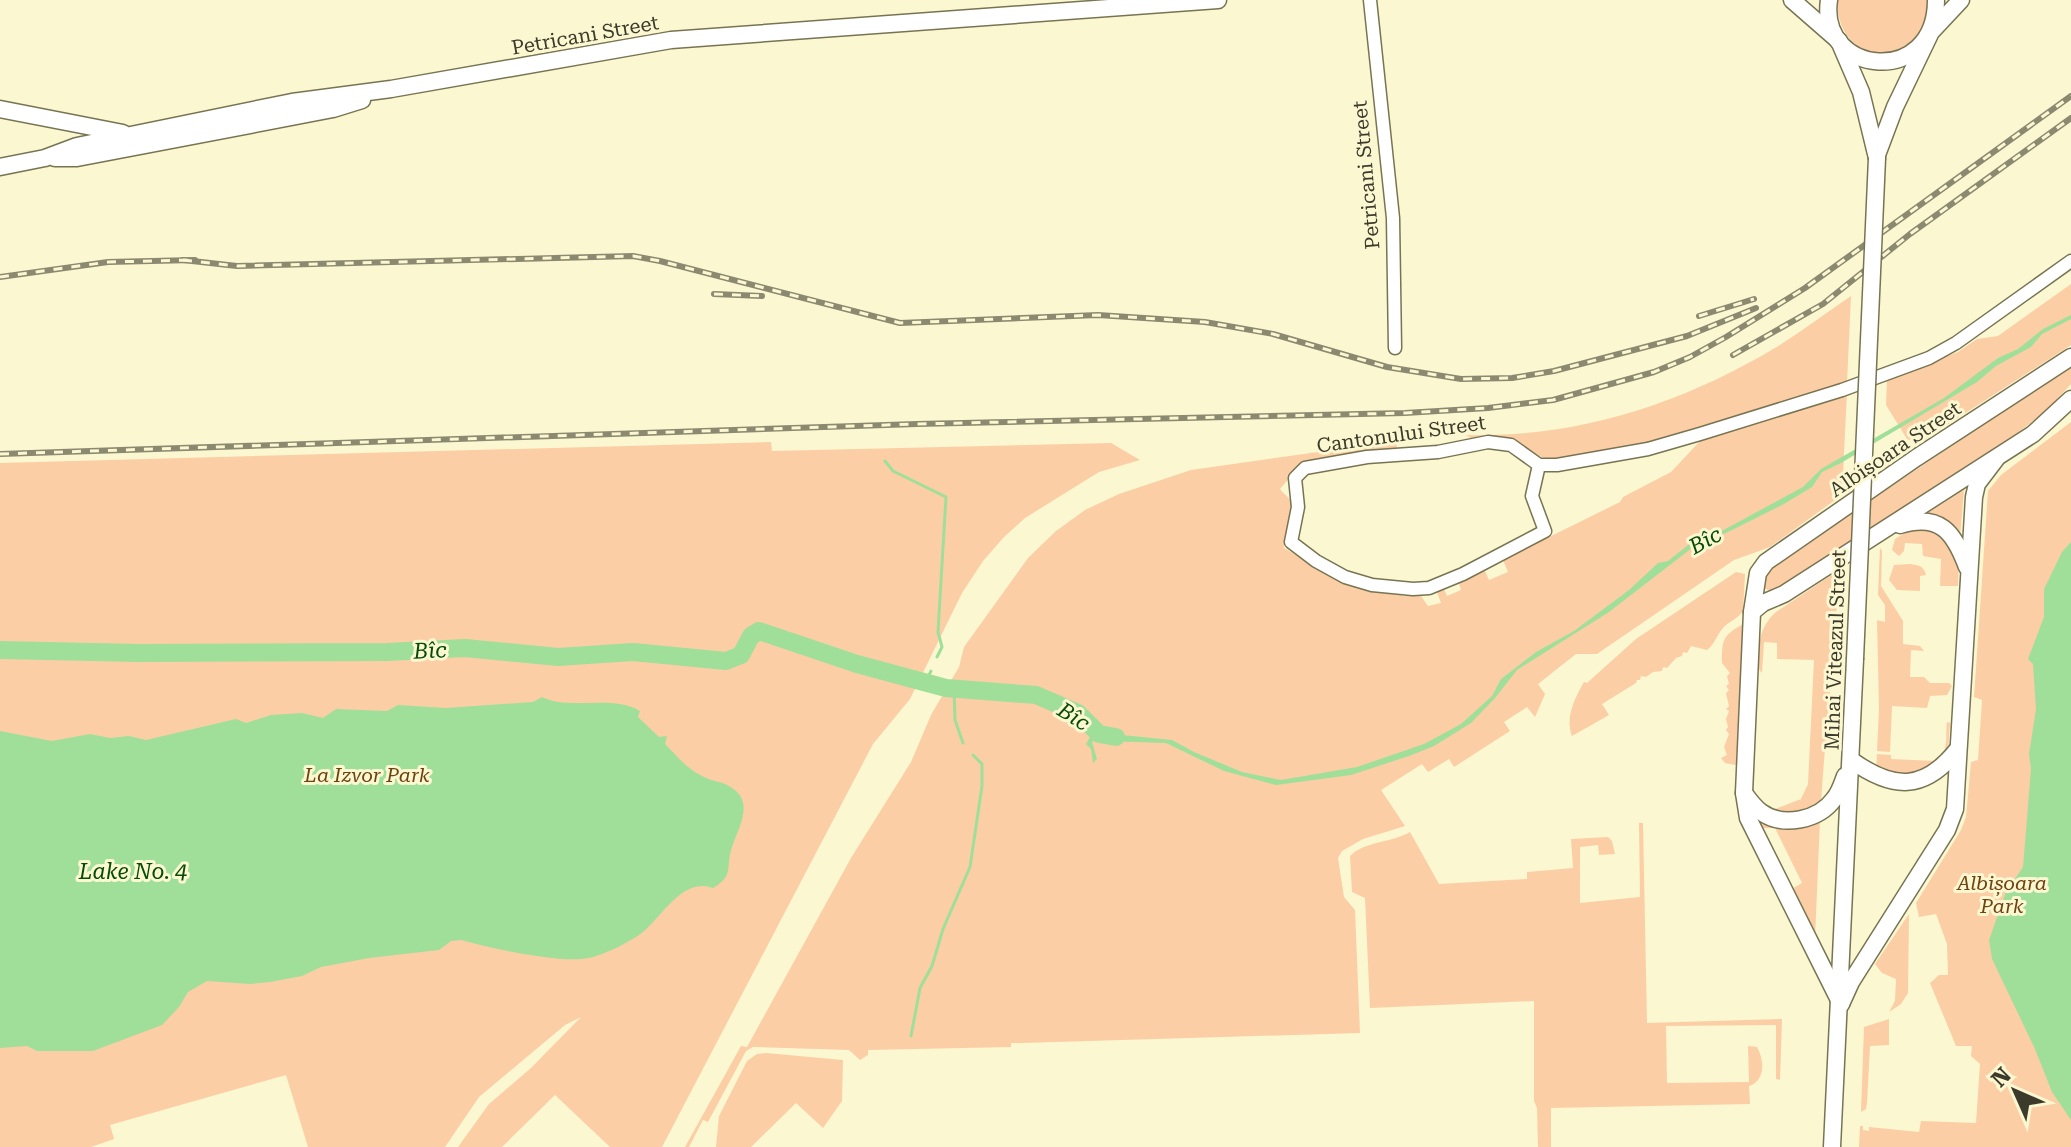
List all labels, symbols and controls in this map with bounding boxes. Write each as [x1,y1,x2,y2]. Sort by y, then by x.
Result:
street label: Petricani Street [509,10,661,60]
street label: Petricani Street [1347,99,1384,250]
street label: Albișoara Street [1825,396,1967,504]
street label: Cantonului Street [1315,410,1488,458]
water label: Bîc [1684,521,1726,560]
street label: Mihai Viteazul Street [1820,549,1851,751]
water label: Bîc [412,637,448,664]
water label: Bîc [1052,696,1095,736]
park label: La Izvor Park [303,763,430,787]
water label: Lake No. 4 [78,859,187,884]
park label: Albișoara Park [1956,871,2047,918]
north arrow [1975,1051,2055,1131]
text: N [1986,1062,2016,1092]

